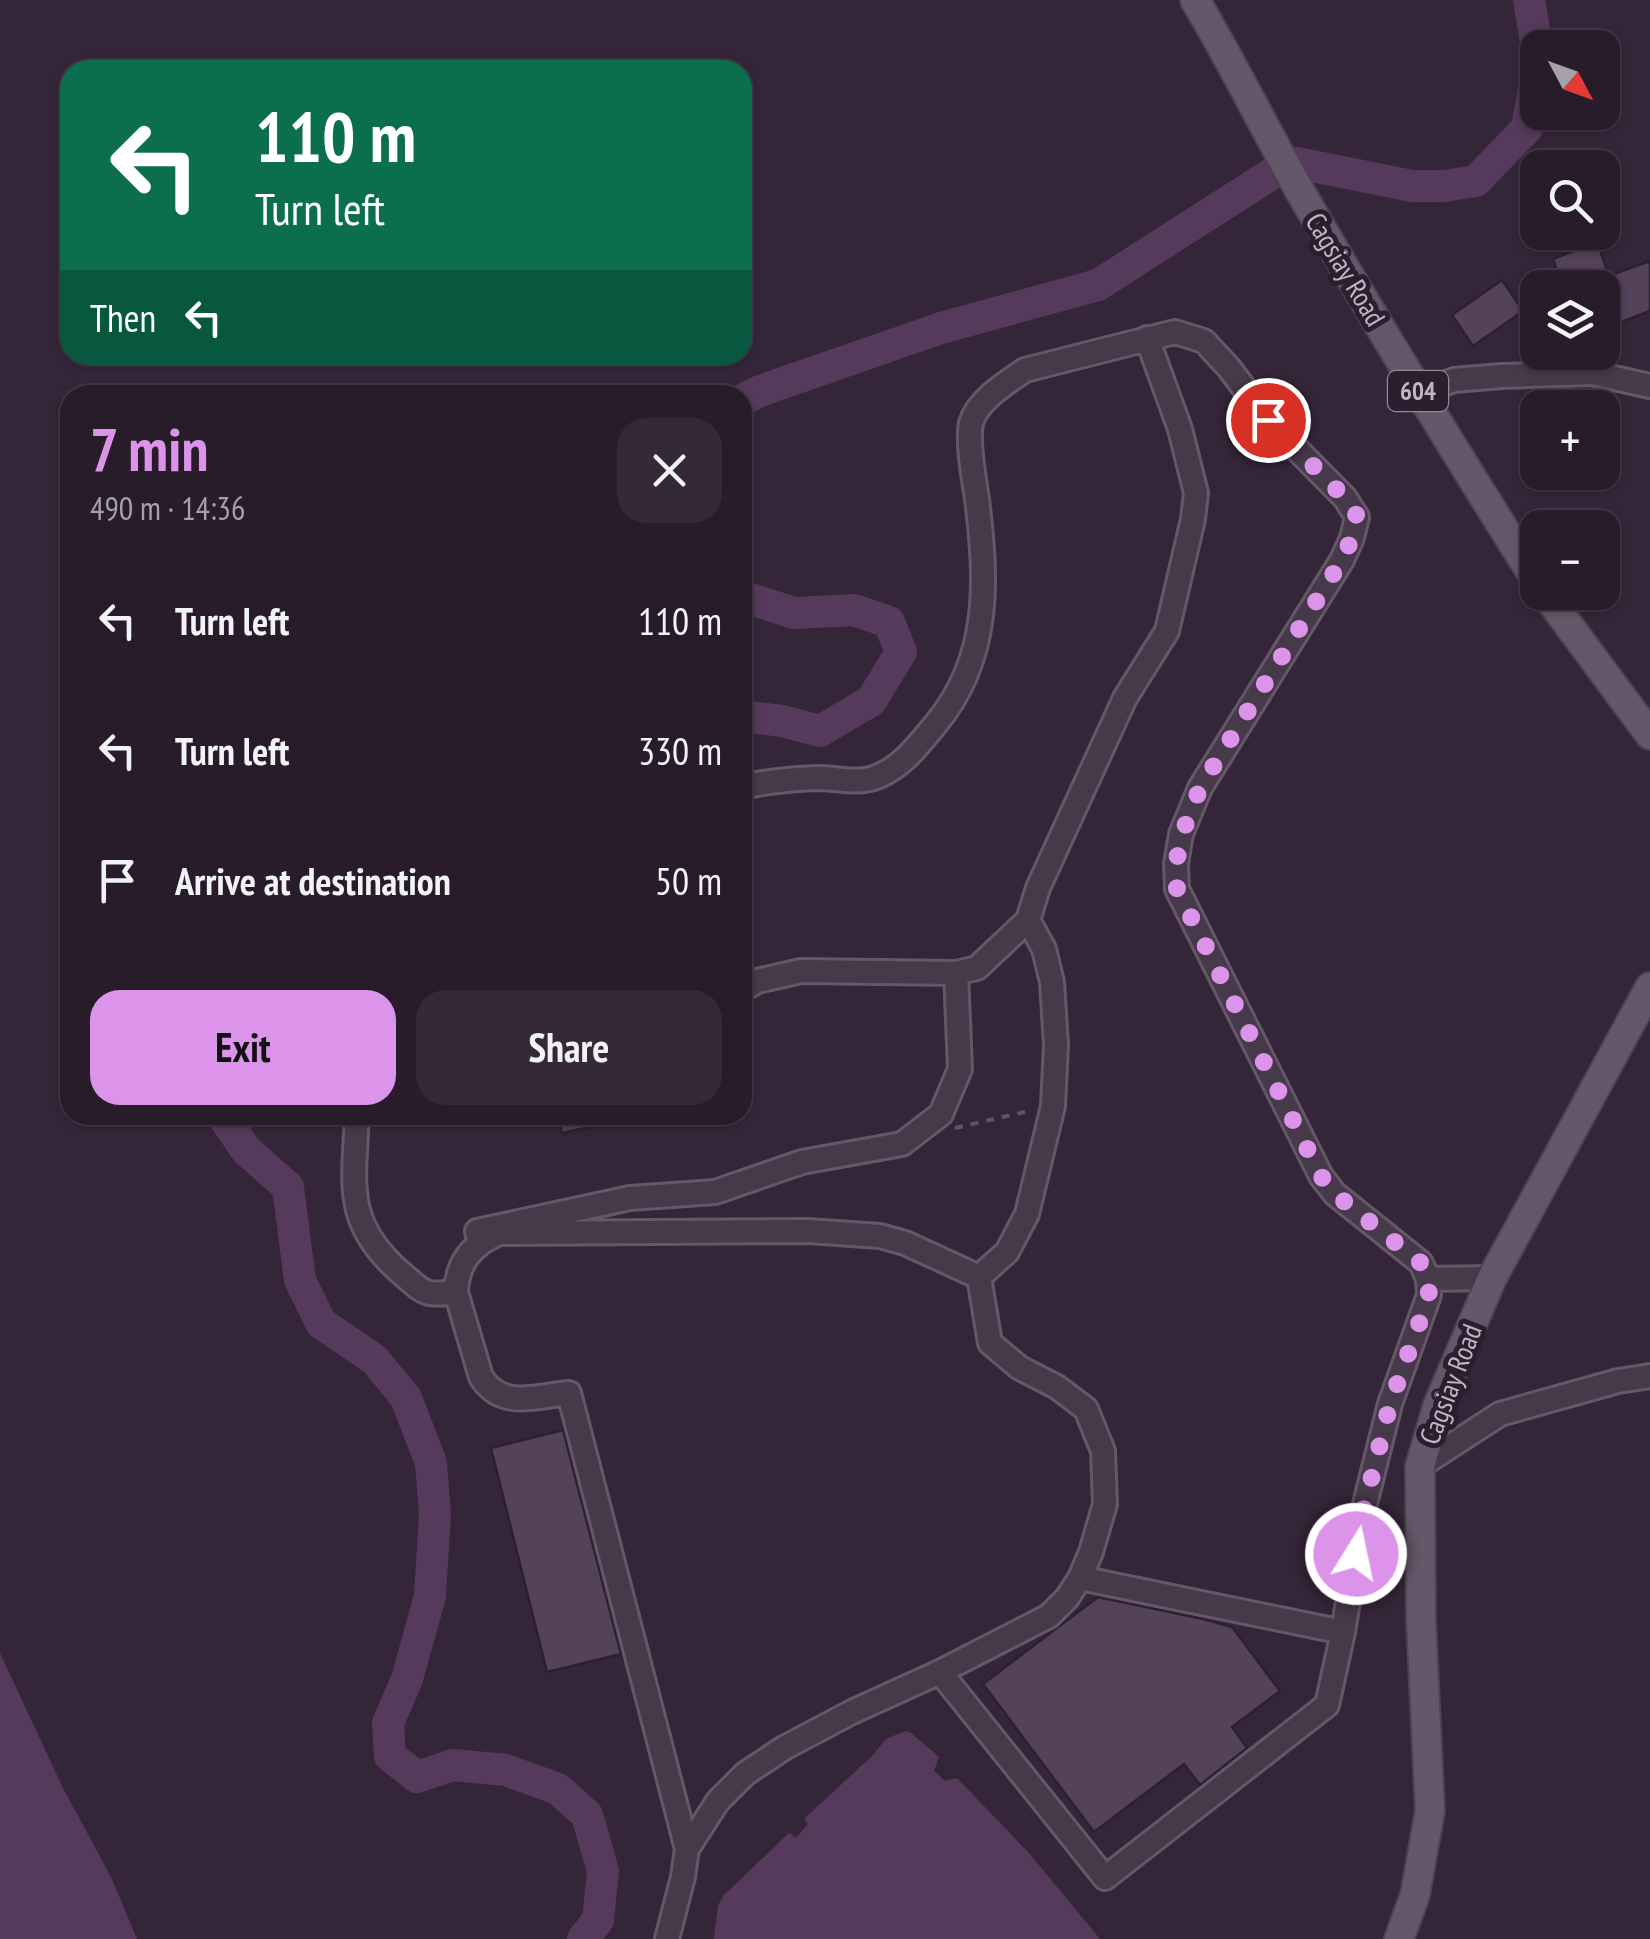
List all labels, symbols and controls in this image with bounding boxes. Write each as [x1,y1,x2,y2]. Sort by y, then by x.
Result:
north arrow [1520,30,1620,130]
map controls [1520,30,1620,610]
text: 110 m [255,91,416,181]
icon: left [90,100,220,230]
button: search [1520,150,1620,250]
text: Turn left [255,179,385,237]
street label: Cagsiay Road [1298,206,1394,332]
button: layers [1520,270,1620,370]
icon: left [176,290,231,345]
text: Then [90,293,156,342]
road number: 604 [1388,371,1448,411]
pin [1226,378,1311,463]
button: + [1520,390,1620,490]
icon: arrive [1241,393,1296,448]
text: 7 min [90,410,209,488]
button: close [617,418,722,523]
text: 490 m · 14:36 [90,487,245,529]
button: − [1520,510,1620,610]
icon: left [90,593,145,648]
text: Turn left [175,596,289,645]
text: 110 m [638,596,722,645]
icon: left [90,723,145,778]
text: Turn left [175,726,289,775]
text: 330 m [638,726,722,775]
icon: arrive [90,853,145,908]
text: Arrive at destination [175,856,451,905]
text: 50 m [655,856,722,905]
button: Exit [90,990,396,1105]
button: Share [416,990,722,1105]
street label: Cagsiay Road [1410,1319,1490,1449]
position arrow [1304,1502,1408,1606]

